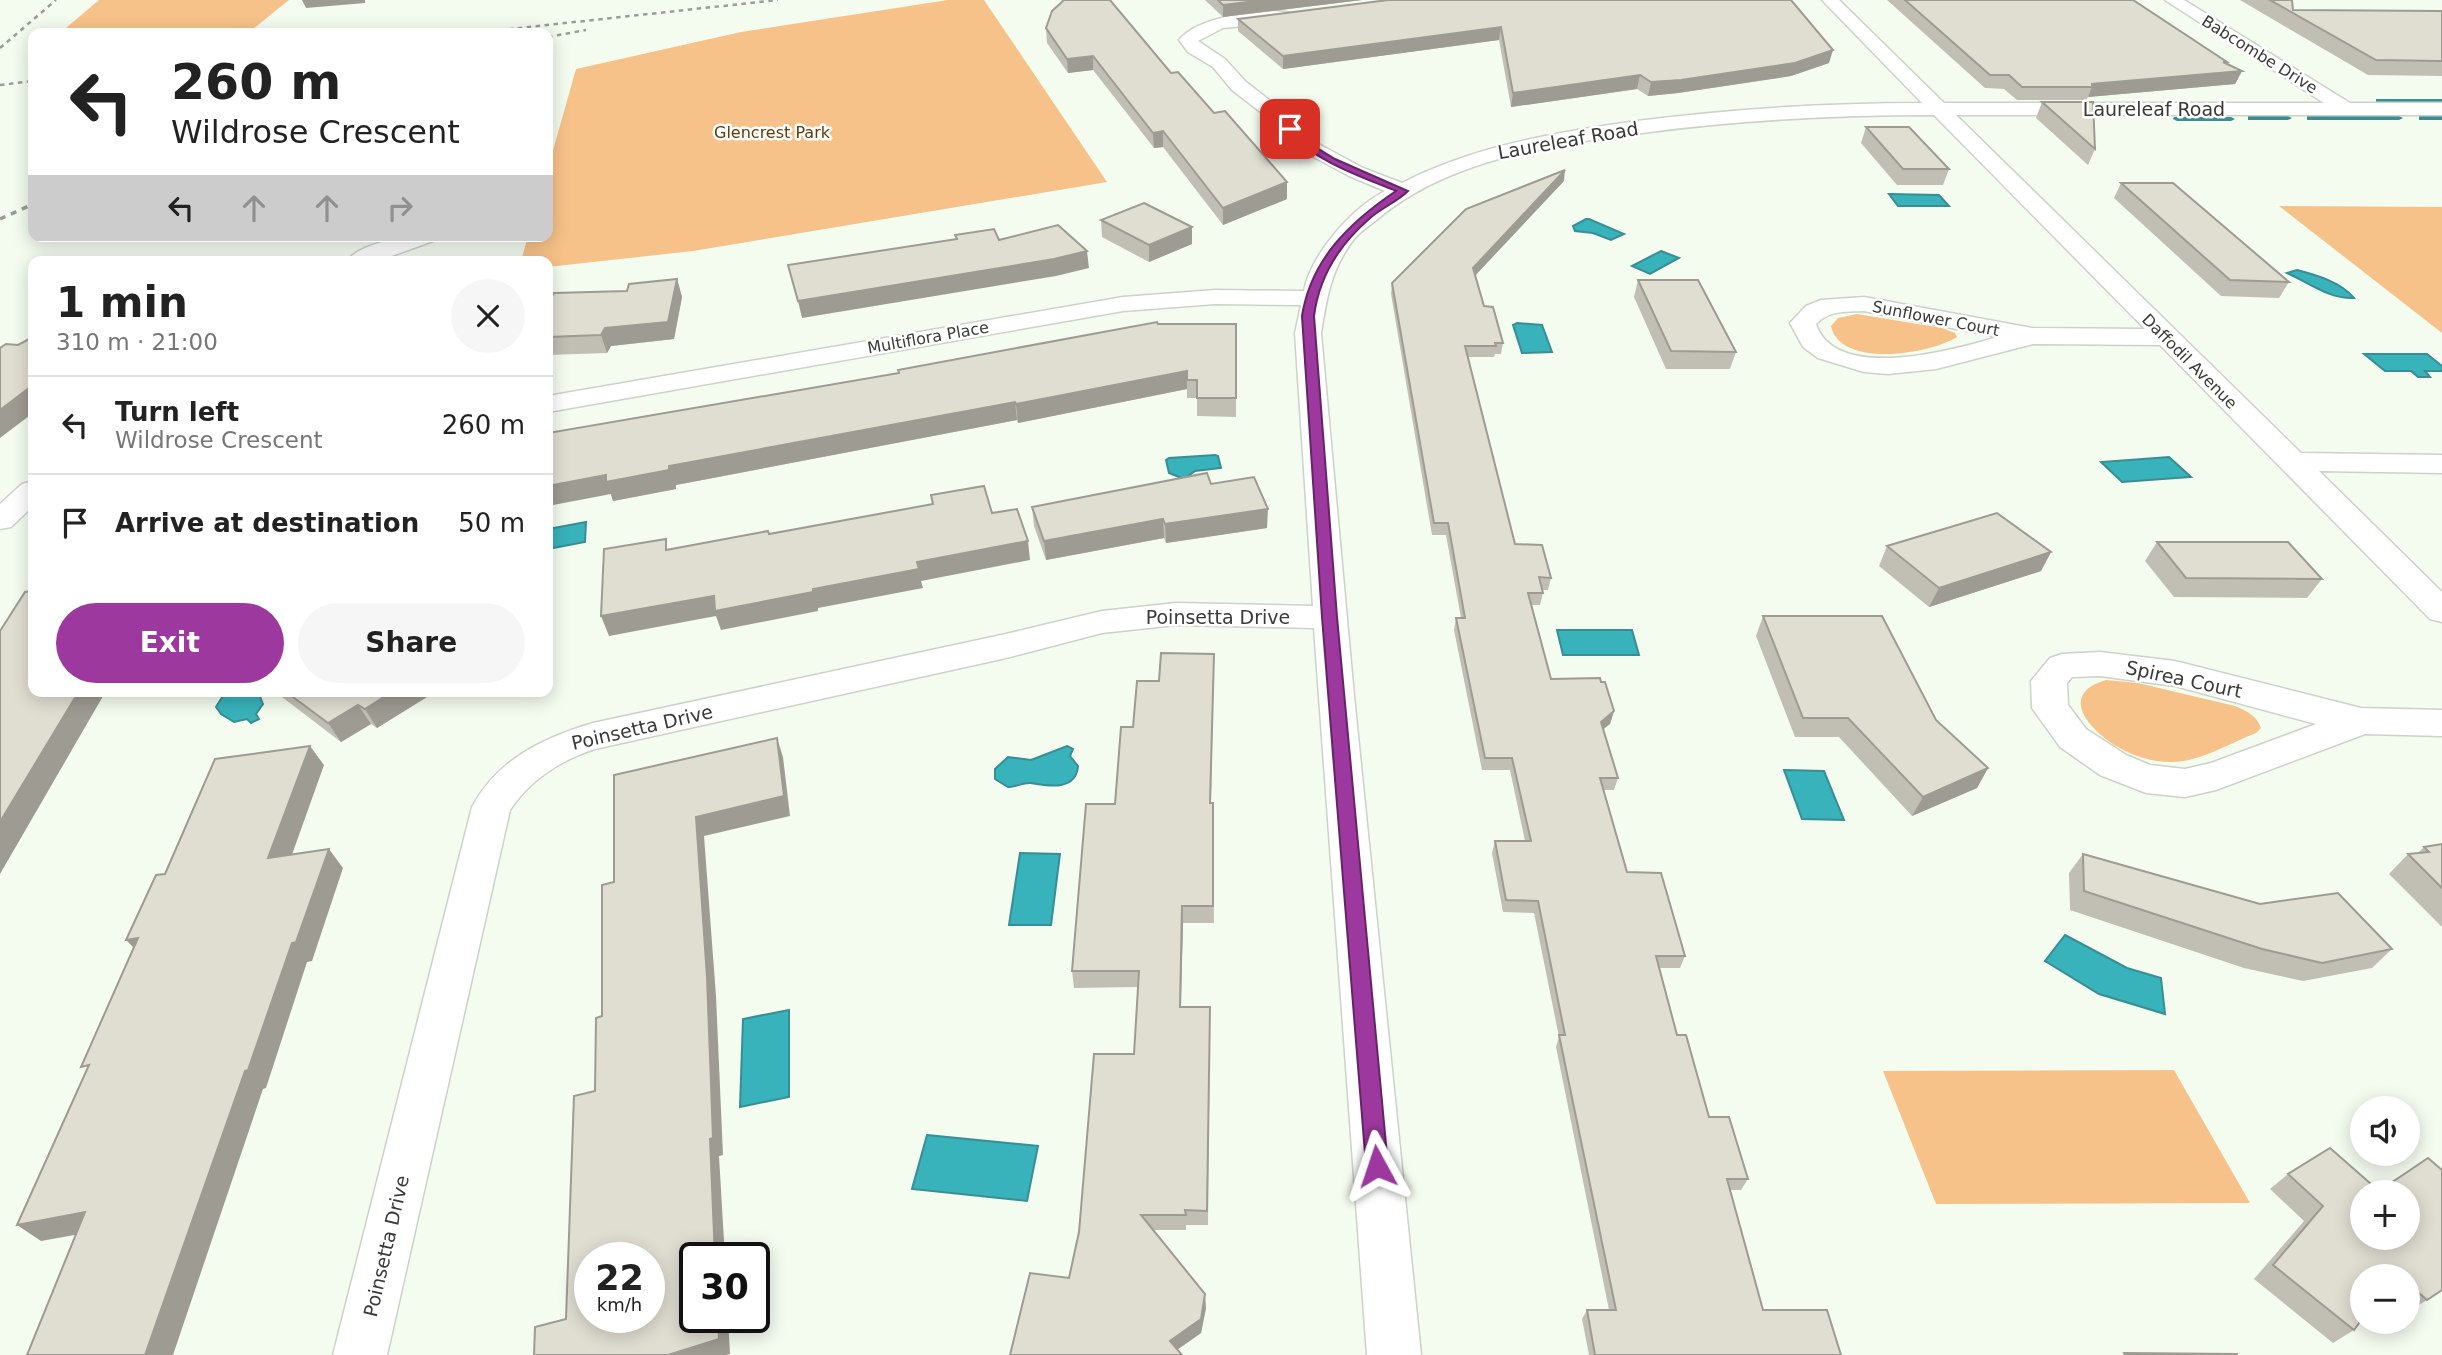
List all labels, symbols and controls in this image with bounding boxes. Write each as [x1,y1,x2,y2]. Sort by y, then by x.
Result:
street label: Babcombe Drive [2198,11,2321,98]
text: 260 m [171,54,341,111]
icon: left [56,56,147,147]
street label: Laureleaf Road [2083,98,2225,120]
pin [1260,99,1320,159]
icon: arrive [1271,110,1309,148]
text: Wildrose Crescent [171,113,460,151]
street label: Laureleaf Road [1496,117,1640,163]
park label: Glencrest Park [714,123,831,142]
icon: left [162,189,200,227]
icon: ahead [235,189,273,227]
icon: ahead [308,189,346,227]
icon: right [381,189,419,227]
text: 1 min [56,278,188,327]
button: close [451,279,525,353]
street label: Sunflower Court [1871,297,2001,340]
street label: Daffodil Avenue [2138,310,2241,413]
street label: Multiflora Place [866,317,990,358]
text: 310 m · 21:00 [56,329,218,355]
text: Turn left [115,397,239,427]
icon: left [56,406,94,444]
text: 260 m [442,410,525,440]
text: Wildrose Crescent [115,427,323,453]
icon: arrive [56,504,94,542]
text: Arrive at destination [115,508,419,538]
text: 50 m [458,508,525,538]
button: Exit [56,603,284,683]
button: Share [298,603,525,683]
street label: Poinsetta Drive [1146,606,1290,628]
street label: Spirea Court [2124,656,2244,702]
street label: Poinsetta Drive [569,700,715,754]
map controls [2350,1096,2420,1334]
button: sound [2350,1096,2420,1166]
position arrow [1340,1129,1414,1203]
street label: Poinsetta Drive [359,1173,413,1319]
button: + [2350,1180,2420,1250]
speed limit sign: 30 [679,1242,770,1333]
text: 22 [595,1258,644,1298]
button: − [2350,1264,2420,1334]
text: km/h [597,1294,642,1315]

